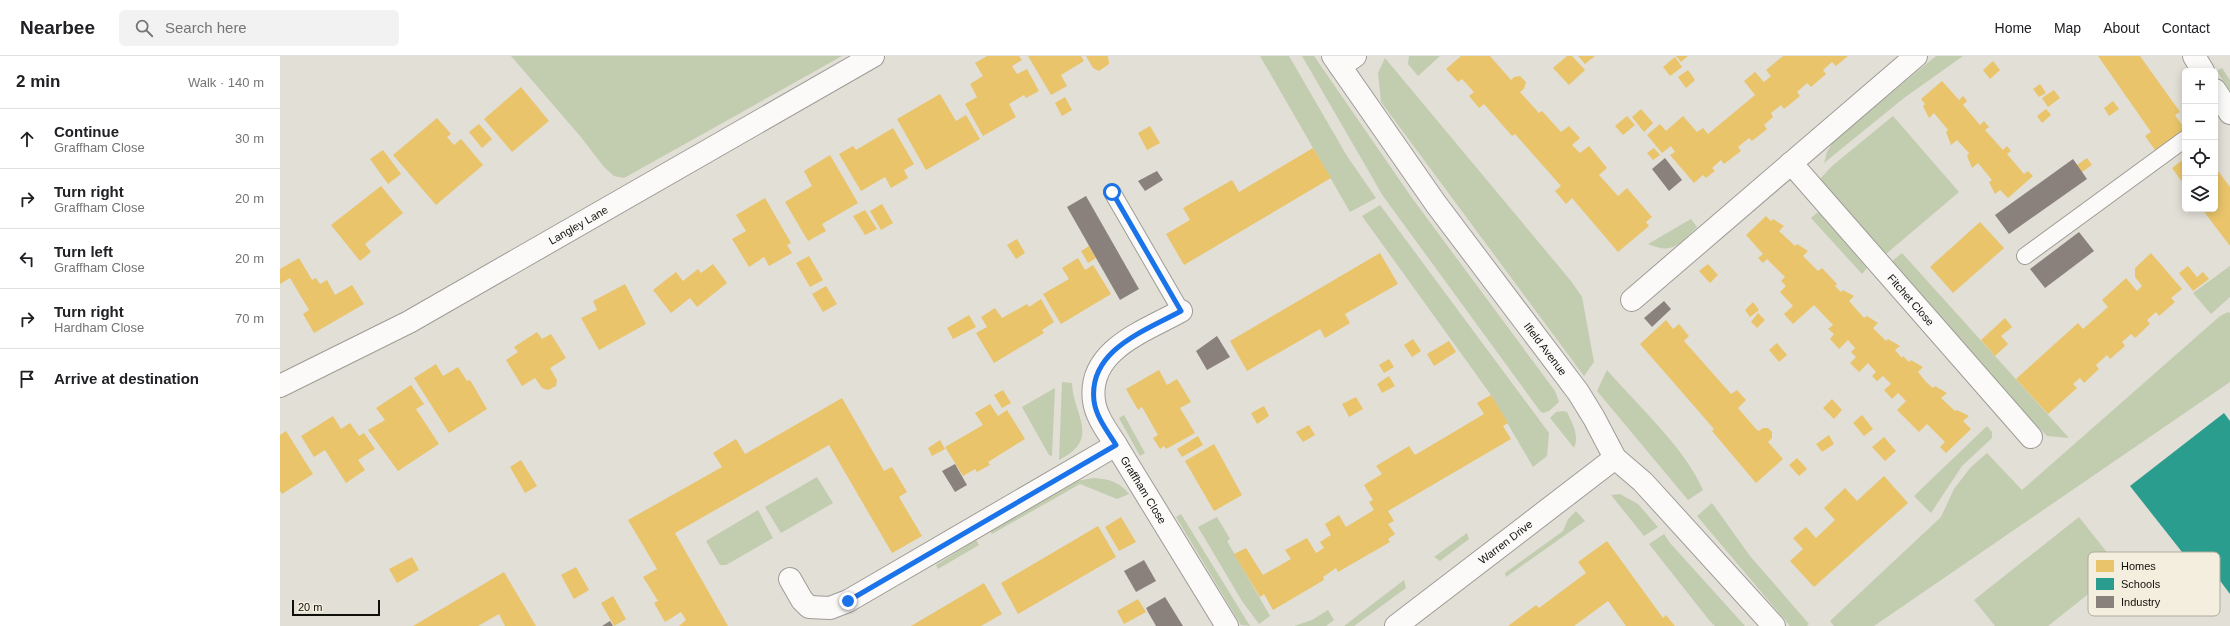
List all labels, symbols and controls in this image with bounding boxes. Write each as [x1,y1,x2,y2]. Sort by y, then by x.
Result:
search box [119,10,399,46]
text: Nearbee [20,17,95,38]
icon: search [133,17,155,39]
text: Search here [165,19,247,36]
text: Home [1995,20,2032,36]
text: Map [2054,20,2081,36]
text: About [2103,20,2140,36]
text: Contact [2162,20,2210,36]
map controls [2182,68,2218,212]
button: + [2182,68,2218,104]
text: 2 min [16,72,60,91]
text: Walk · 140 m [188,75,264,90]
button: − [2182,104,2218,140]
text: Continue [54,123,119,140]
icon: ahead [16,128,38,150]
text: 30 m [235,131,264,146]
text: Graffham Close [54,140,145,155]
button: locate [2182,140,2218,176]
button: layers [2182,176,2218,212]
text: Turn right [54,183,124,200]
route start [1103,183,1121,201]
icon: right [16,188,38,210]
text: 20 m [235,191,264,206]
text: Graffham Close [54,200,145,215]
street label: Langley Lane [546,203,610,247]
text: Turn left [54,243,113,260]
icon: left [16,248,38,270]
text: 20 m [235,251,264,266]
text: Graffham Close [54,260,145,275]
street label: Fitchet Close [1885,272,1937,328]
text: Turn right [54,303,124,320]
icon: right [16,308,38,330]
text: 70 m [235,311,264,326]
text: Hardham Close [54,320,144,335]
street label: Ifield Avenue [1522,320,1569,378]
icon: arrive [16,368,38,390]
text: Arrive at destination [54,370,199,387]
street label: Graffham Close [1118,454,1169,526]
street label: Warren Drive [1476,518,1535,566]
legend [2088,552,2220,616]
text: Homes [2121,560,2156,572]
text: Schools [2121,578,2161,590]
route end [839,592,857,610]
text: Industry [2121,596,2161,608]
scale bar [292,598,380,617]
text: 20 m [298,601,322,613]

